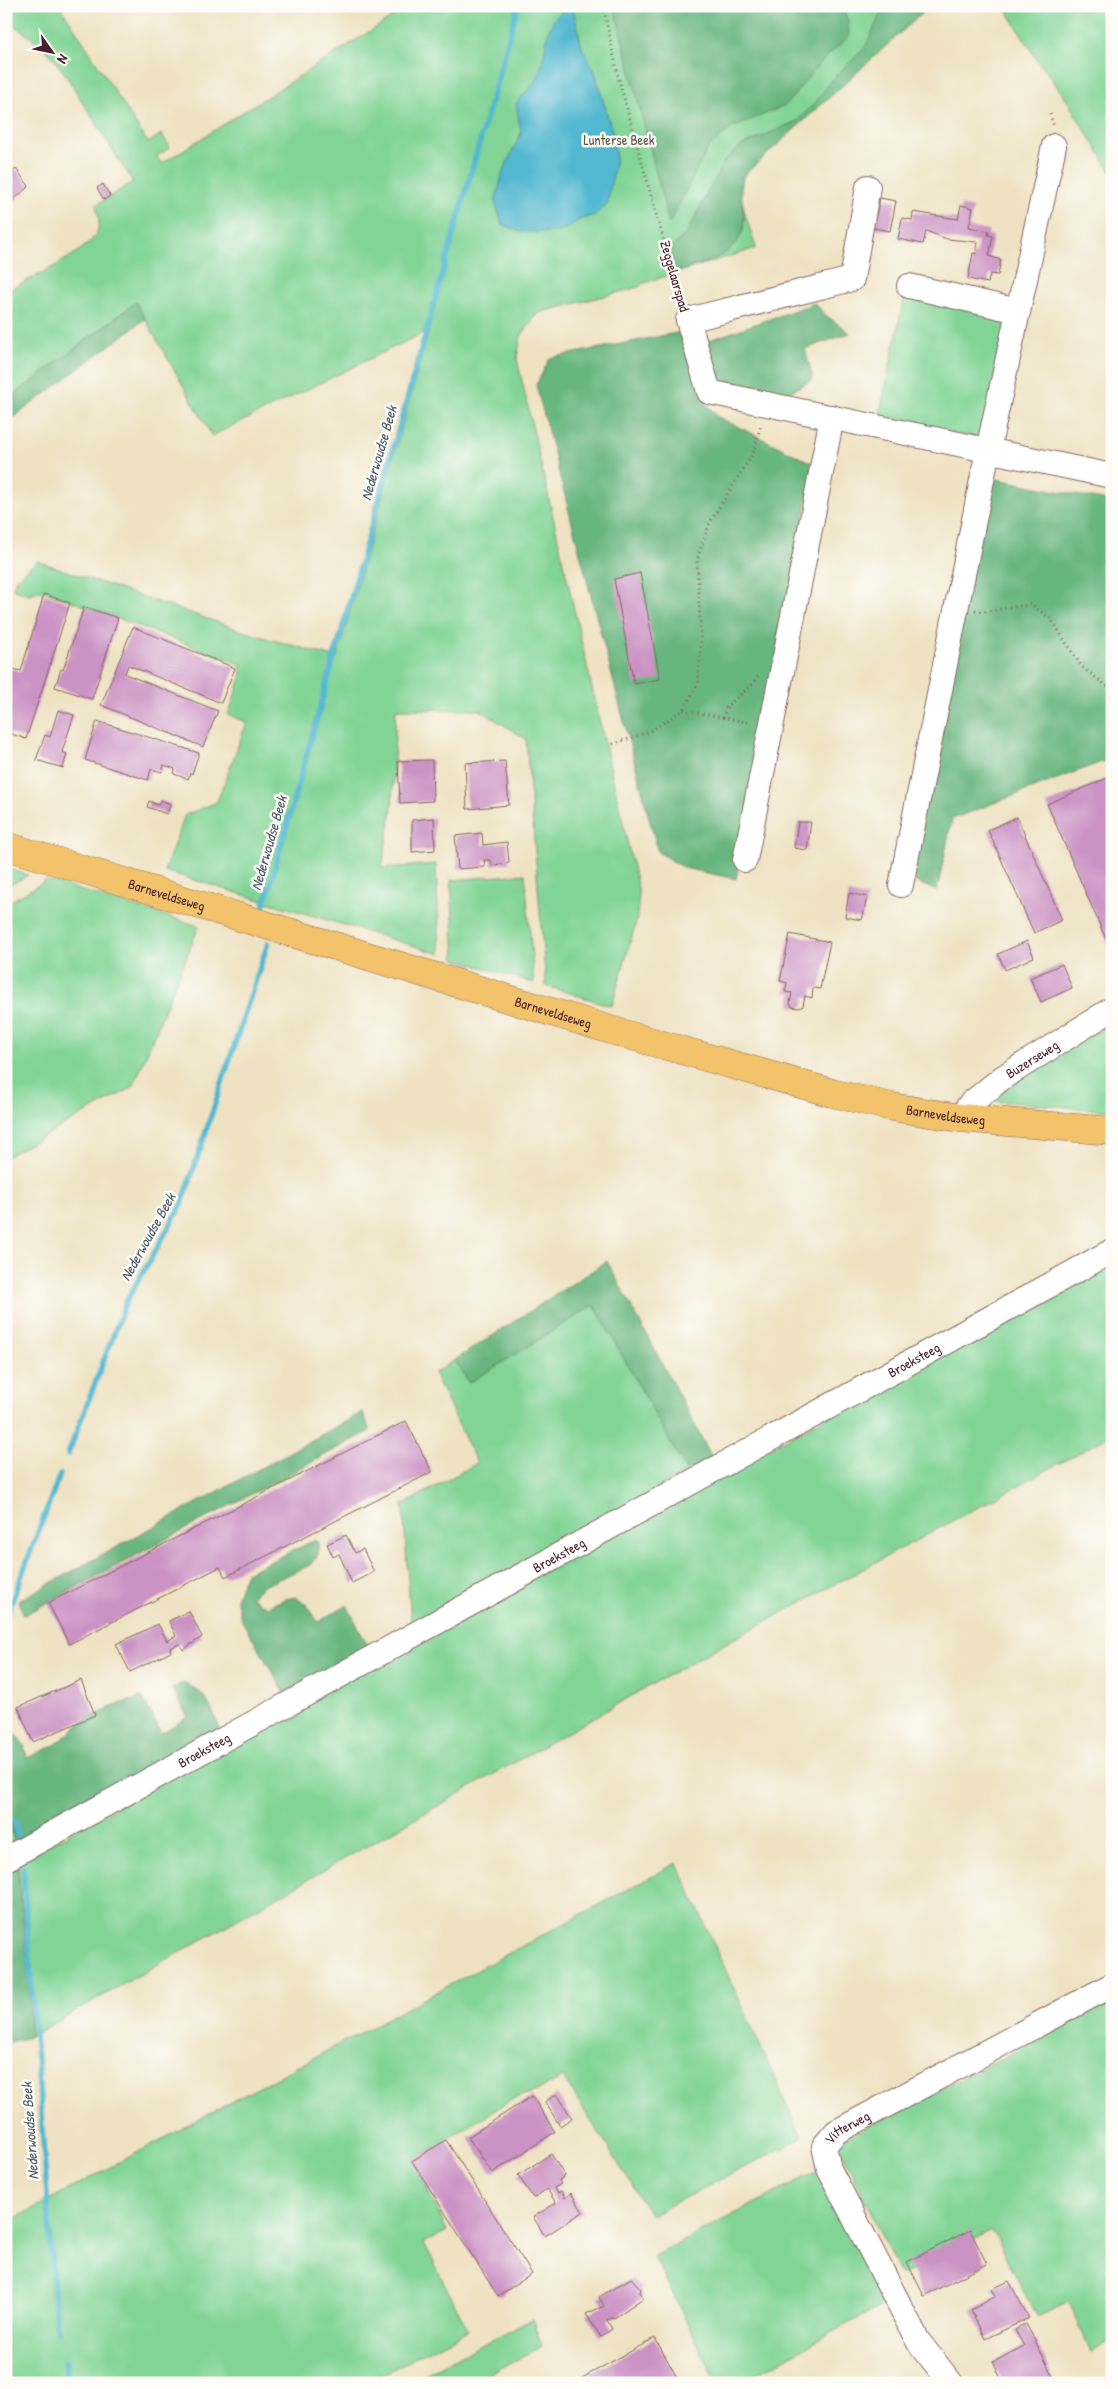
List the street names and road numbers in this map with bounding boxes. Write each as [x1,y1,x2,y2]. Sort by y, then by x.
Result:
street label: Zeggelaarspad [655,238,695,314]
street label: Barneveldseweg [126,874,208,916]
street label: Barneveldseweg [513,991,594,1034]
street label: Buzerseweg [1002,1035,1062,1082]
street label: Barneveldseweg [905,1099,986,1130]
street label: Broeksteeg [884,1337,944,1382]
street label: Broeksteeg [529,1532,589,1577]
street label: Broeksteeg [174,1728,234,1772]
street label: Vitterweg [820,2106,873,2148]

